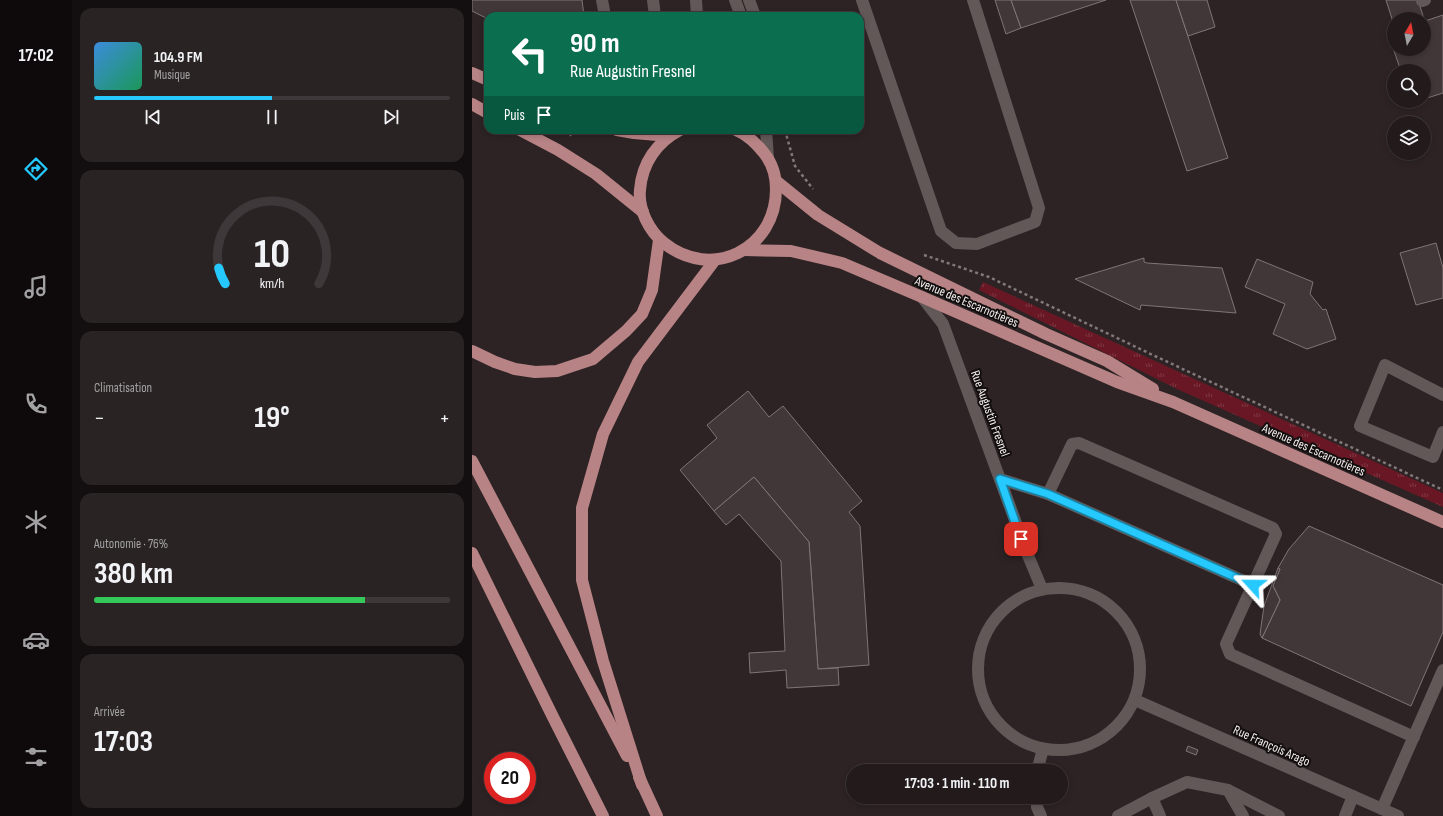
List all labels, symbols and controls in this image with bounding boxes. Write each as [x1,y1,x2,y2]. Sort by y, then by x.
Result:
north arrow [1387,12,1431,56]
map controls [1387,12,1431,160]
text: 90 m [570,27,620,60]
icon: left [504,28,556,80]
text: 17:02 [18,45,54,66]
text: 104.9 FM [154,48,202,67]
text: Rue Augustin Fresnel [570,61,695,82]
button: search [1387,64,1431,108]
text: Musique [154,67,190,83]
icon: arrive [533,104,555,126]
icon: previous [142,106,164,128]
icon: pause [261,106,283,128]
icon: next [380,106,402,128]
text: Puis [504,106,525,125]
button: layers [1387,116,1431,160]
icon: directions [22,155,50,183]
text: 10 [254,230,290,279]
street label: Avenue des Escarnotières [911,272,1021,331]
icon: music [22,273,50,301]
text: km/h [260,275,284,292]
street label: Rue Augustin Fresnel [967,368,1013,459]
text: Climatisation [94,380,152,396]
icon: phone [22,390,50,418]
text: 19° [254,400,290,436]
text: − [94,405,105,432]
text: + [439,405,450,432]
street label: Avenue des Escarnotières [1259,420,1368,480]
icon: climate [22,508,50,536]
pin [1004,522,1038,556]
icon: arrive [1010,528,1032,550]
text: Autonomie · 76% [94,536,168,552]
text: 380 km [94,556,173,592]
position arrow [1232,564,1274,606]
icon: car [22,626,50,654]
text: Arrivée [94,704,125,720]
street label: Rue François Arago [1231,722,1312,770]
text: 17:03 [94,724,153,760]
icon: filters [22,743,50,771]
speed limit sign: 20 [484,752,536,804]
text: 17:03 · 1 min · 110 m [904,774,1010,793]

